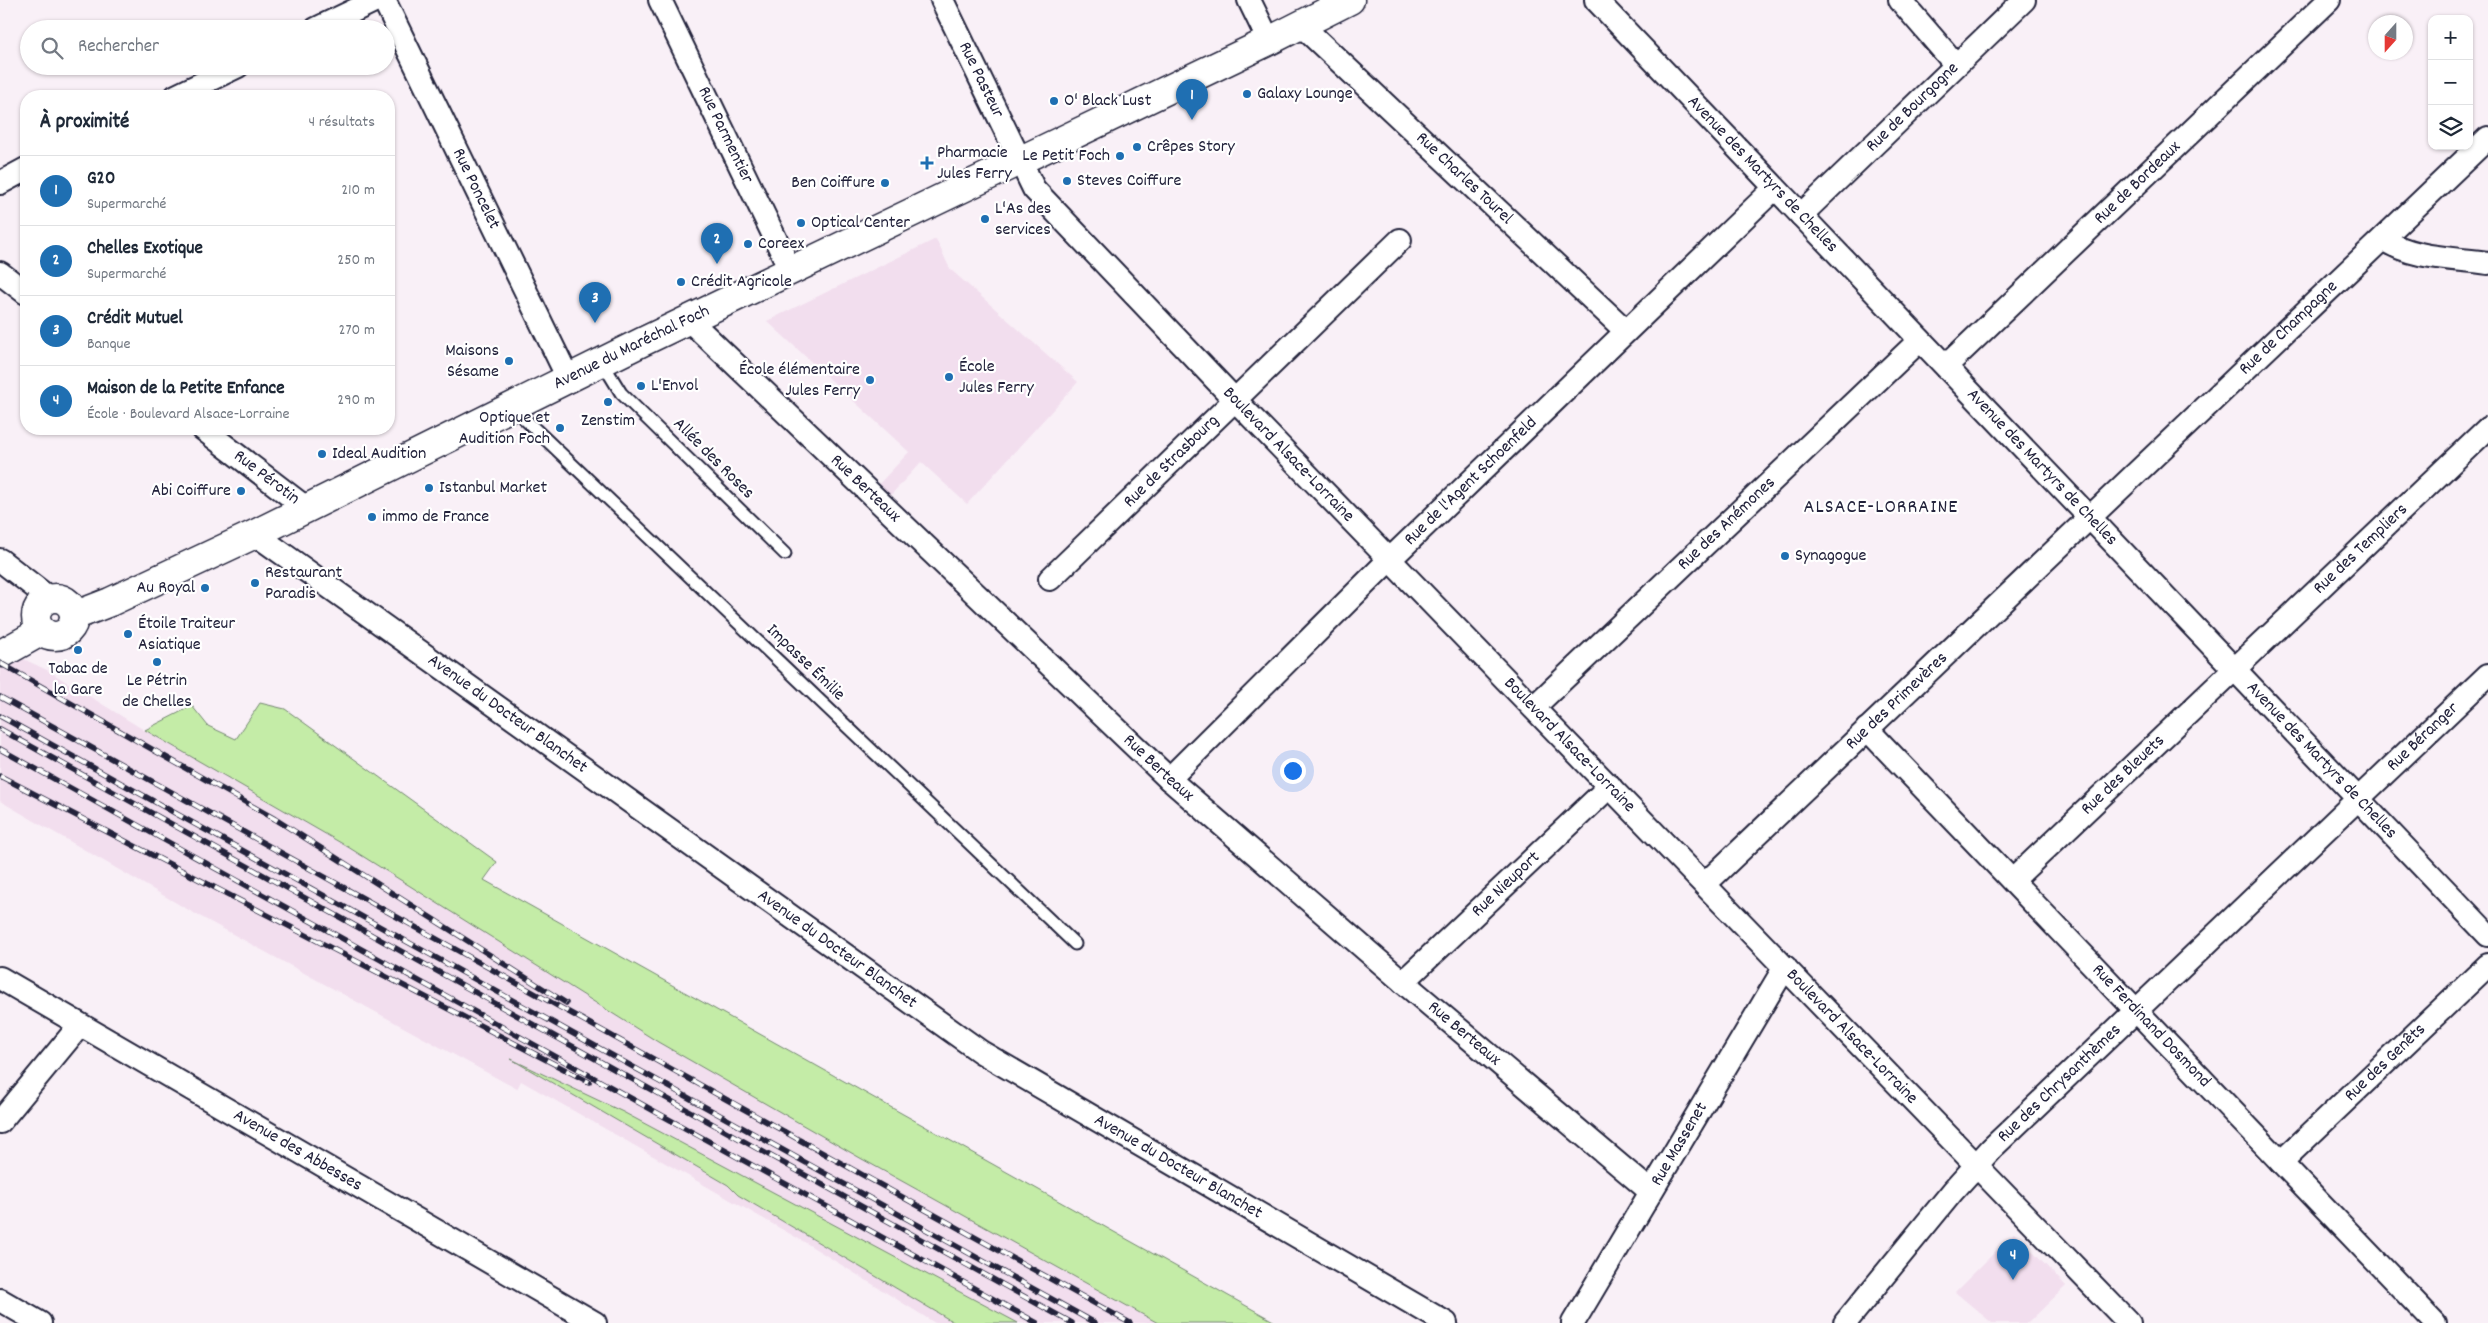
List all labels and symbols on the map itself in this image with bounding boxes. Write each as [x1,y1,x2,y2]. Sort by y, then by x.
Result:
north arrow [2368,15,2413,60]
street label: Rue Pasteur [952,38,1010,123]
street label: Rue de Bourgogne [1861,57,1965,158]
pin: 1 [1176,79,1208,120]
street label: Rue Parmentier [691,82,760,188]
place label: Galaxy Lounge [1257,82,1353,107]
marker: Galaxy Lounge [1241,88,1253,100]
place label: O' Black Lust [1064,89,1152,114]
street label: Avenue des Martyrs de Chelles [1681,90,1844,259]
marker: O' Black Lust [1048,95,1060,107]
street label: Rue Charles Tourel [1410,127,1519,231]
place label: Crêpes Story [1147,135,1236,160]
street label: Rue de Bordeaux [2089,135,2187,231]
place label: Pharmacie Jules Ferry [937,141,1013,187]
marker: Crêpes Story [1131,141,1143,153]
street label: Rue Poncelet [446,144,506,234]
place label: Le Petit Foch [1022,144,1110,169]
marker: Le Petit Foch [1114,150,1126,162]
marker: Pharmacie Jules Ferry [921,157,933,169]
place label: Steves Coiffure [1077,169,1181,194]
place label: Ben Coiffure [791,171,875,196]
marker: Steves Coiffure [1061,175,1073,187]
marker: Ben Coiffure [879,177,891,189]
place label: L'As des services [995,197,1051,243]
place label: Optical Center [811,211,910,236]
marker: L'As des services [979,213,991,225]
marker: Optical Center [795,217,807,229]
pin: 2 [701,223,733,264]
place label: Coreex [758,232,804,257]
marker: Coreex [742,238,754,250]
place label: Crédit Agricole [691,270,792,295]
street label: Rue de Champagne [2234,275,2344,381]
marker: Crédit Agricole [675,276,687,288]
pin: 3 [579,282,611,323]
street label: Avenue du Maréchal Foch [549,299,714,396]
place label: Maisons Sésame [445,339,499,385]
marker: Maisons Sésame [503,355,515,367]
place label: École Jules Ferry [959,355,1035,401]
place label: École élémentaire Jules Ferry [739,358,861,404]
marker: École Jules Ferry [943,371,955,383]
place label: L'Envol [651,374,699,399]
marker: École élémentaire Jules Ferry [864,374,876,386]
marker: L'Envol [635,380,647,392]
street label: Boulevard Alsace-Lorraine [1217,381,1360,528]
street label: Avenue des Martyrs de Chelles [1961,383,2123,552]
marker: Zenstim [602,396,614,408]
place label: Optique et Audition Foch [459,406,550,452]
place label: Zenstim [581,409,635,434]
street label: Rue de Strasbourg [1118,409,1225,514]
street label: Rue de l'Agent Schoenfeld [1399,411,1543,551]
street label: Allée des Roses [667,413,759,505]
marker: Optique et Audition Foch [554,422,566,434]
place label: Ideal Audition [332,442,426,467]
street label: Rue Pérotin [228,444,305,511]
marker: Ideal Audition [316,448,328,460]
street label: Rue Berteaux [824,449,906,529]
street label: Rue des Anémones [1672,471,1781,576]
place label: Istanbul Market [439,476,547,501]
place label: Abi Coiffure [151,479,231,504]
marker: Istanbul Market [423,482,435,494]
marker: Abi Coiffure [235,485,247,497]
district label: ALSACE-LORRAINE [1804,494,1958,522]
street label: Rue des Templiers [2308,498,2414,600]
place label: immo de France [382,505,489,530]
marker: immo de France [366,511,378,523]
place label: Synagogue [1795,544,1867,569]
marker: Synagogue [1779,550,1791,562]
place label: Restaurant Paradis [265,561,343,607]
place label: Au Royal [137,576,196,601]
marker: Restaurant Paradis [249,577,261,589]
marker: Au Royal [199,582,211,594]
place label: Étoile Traiteur Asiatique [138,612,235,658]
street label: Impasse Émilie [760,619,850,707]
marker: Étoile Traiteur Asiatique [122,628,134,640]
marker: Tabac de la Gare [72,644,84,656]
street label: Rue des Primevères [1840,646,1953,756]
street label: Avenue du Docteur Blanchet [422,648,593,780]
marker: Le Pétrin de Chelles [151,656,163,668]
place label: Tabac de la Gare [48,657,108,703]
place label: Le Pétrin de Chelles [122,669,192,715]
street label: Boulevard Alsace-Lorraine [1498,672,1641,818]
street label: Avenue des Martyrs de Chelles [2240,676,2403,845]
street label: Rue Béranger [2381,696,2465,778]
street label: Rue Berteaux [1117,729,1200,808]
street label: Rue des Bleuets [2076,729,2171,821]
your location [1280,758,1306,784]
street label: Rue Nieuport [1466,845,1546,923]
street label: Avenue du Docteur Blanchet [752,884,922,1015]
street label: Rue Ferdinand Dosmond [2086,959,2216,1093]
street label: Boulevard Alsace-Lorraine [1780,963,1923,1110]
street label: Rue Berteaux [1422,995,1507,1072]
street label: Rue des Chrysanthèmes [1992,1018,2127,1149]
street label: Rue des Genêts [2339,1018,2432,1108]
street label: Rue Massenet [1645,1097,1714,1191]
street label: Avenue des Abbesses [228,1103,367,1198]
street label: Avenue du Docteur Blanchet [1089,1108,1267,1226]
pin: 4 [1997,1239,2029,1280]

